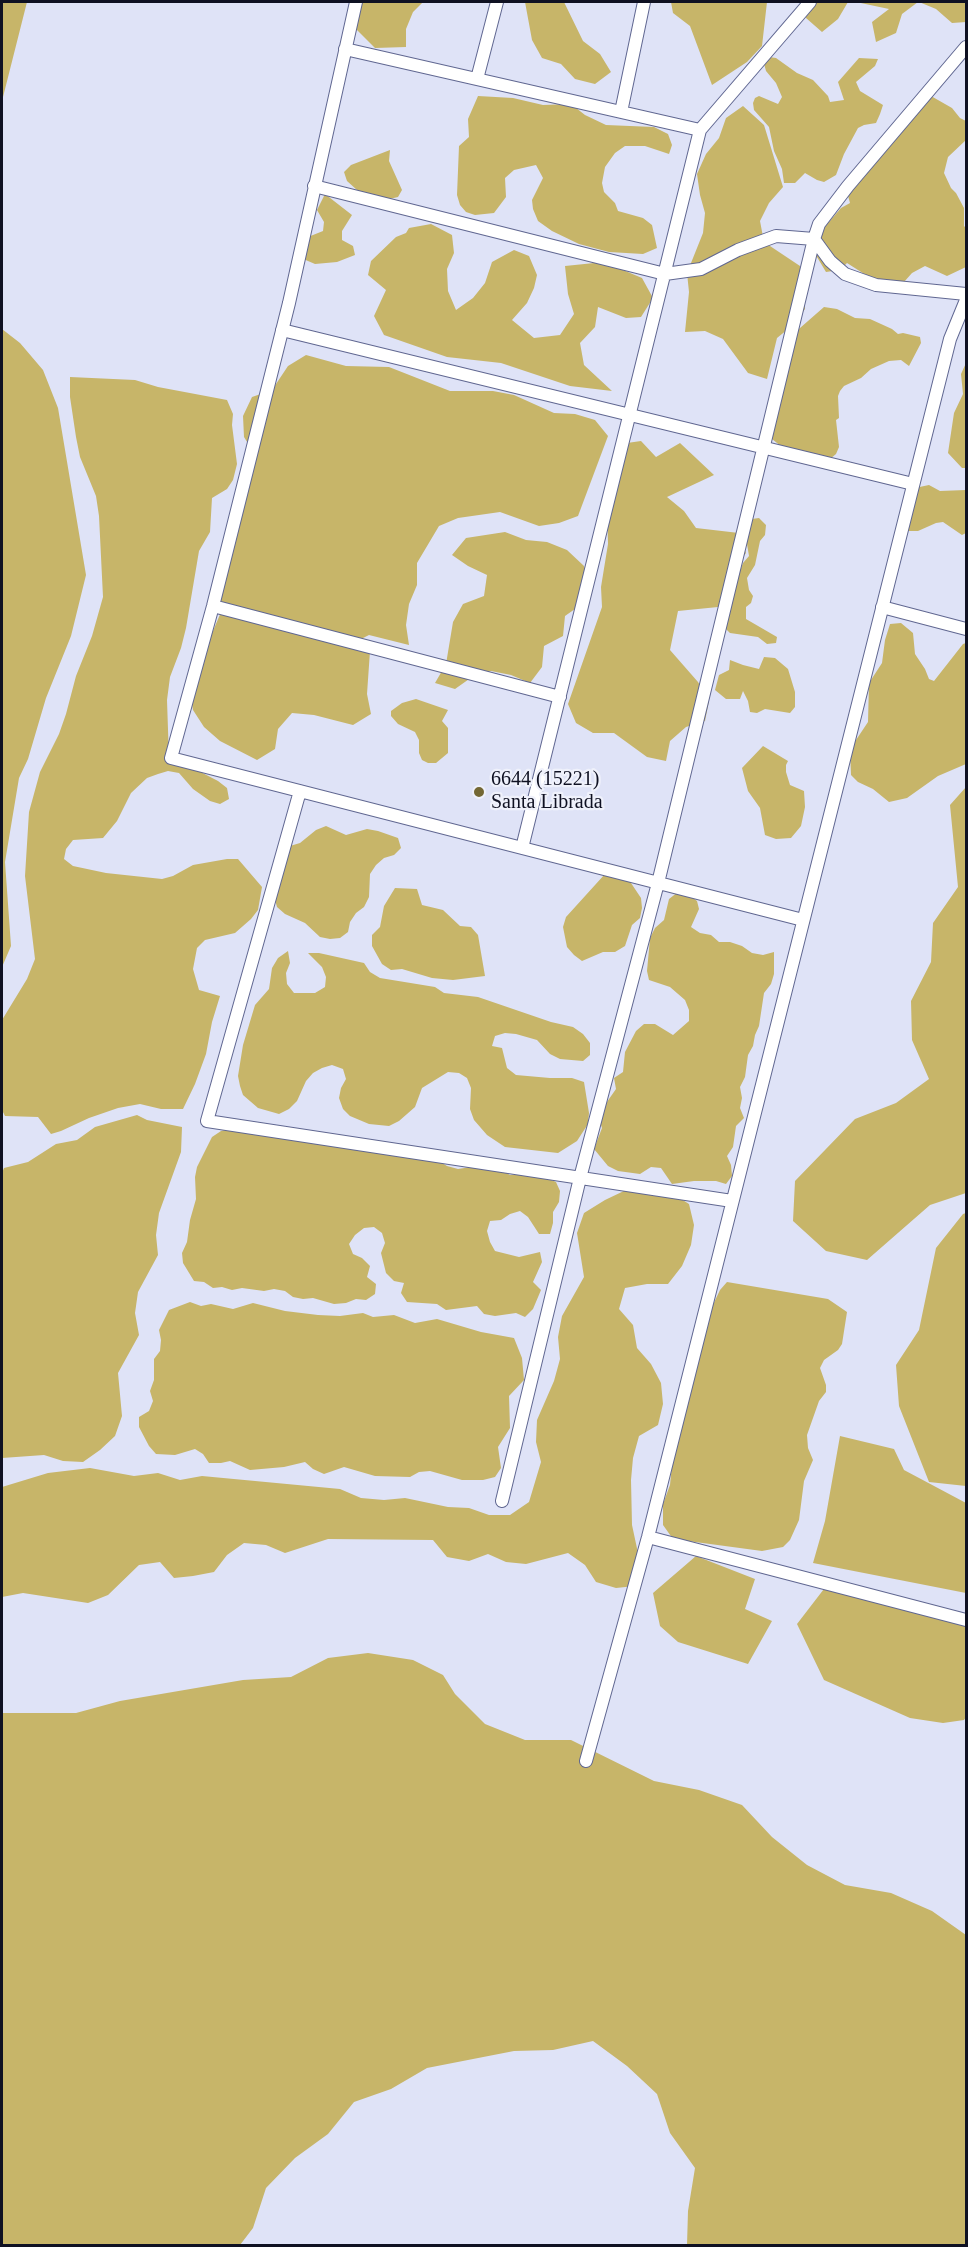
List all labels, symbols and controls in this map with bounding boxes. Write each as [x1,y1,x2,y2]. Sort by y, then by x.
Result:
place label: 6644 (15221) Santa Librada [491,768,603,815]
marker: 6644 (15221) Santa Librada [472,785,486,799]

